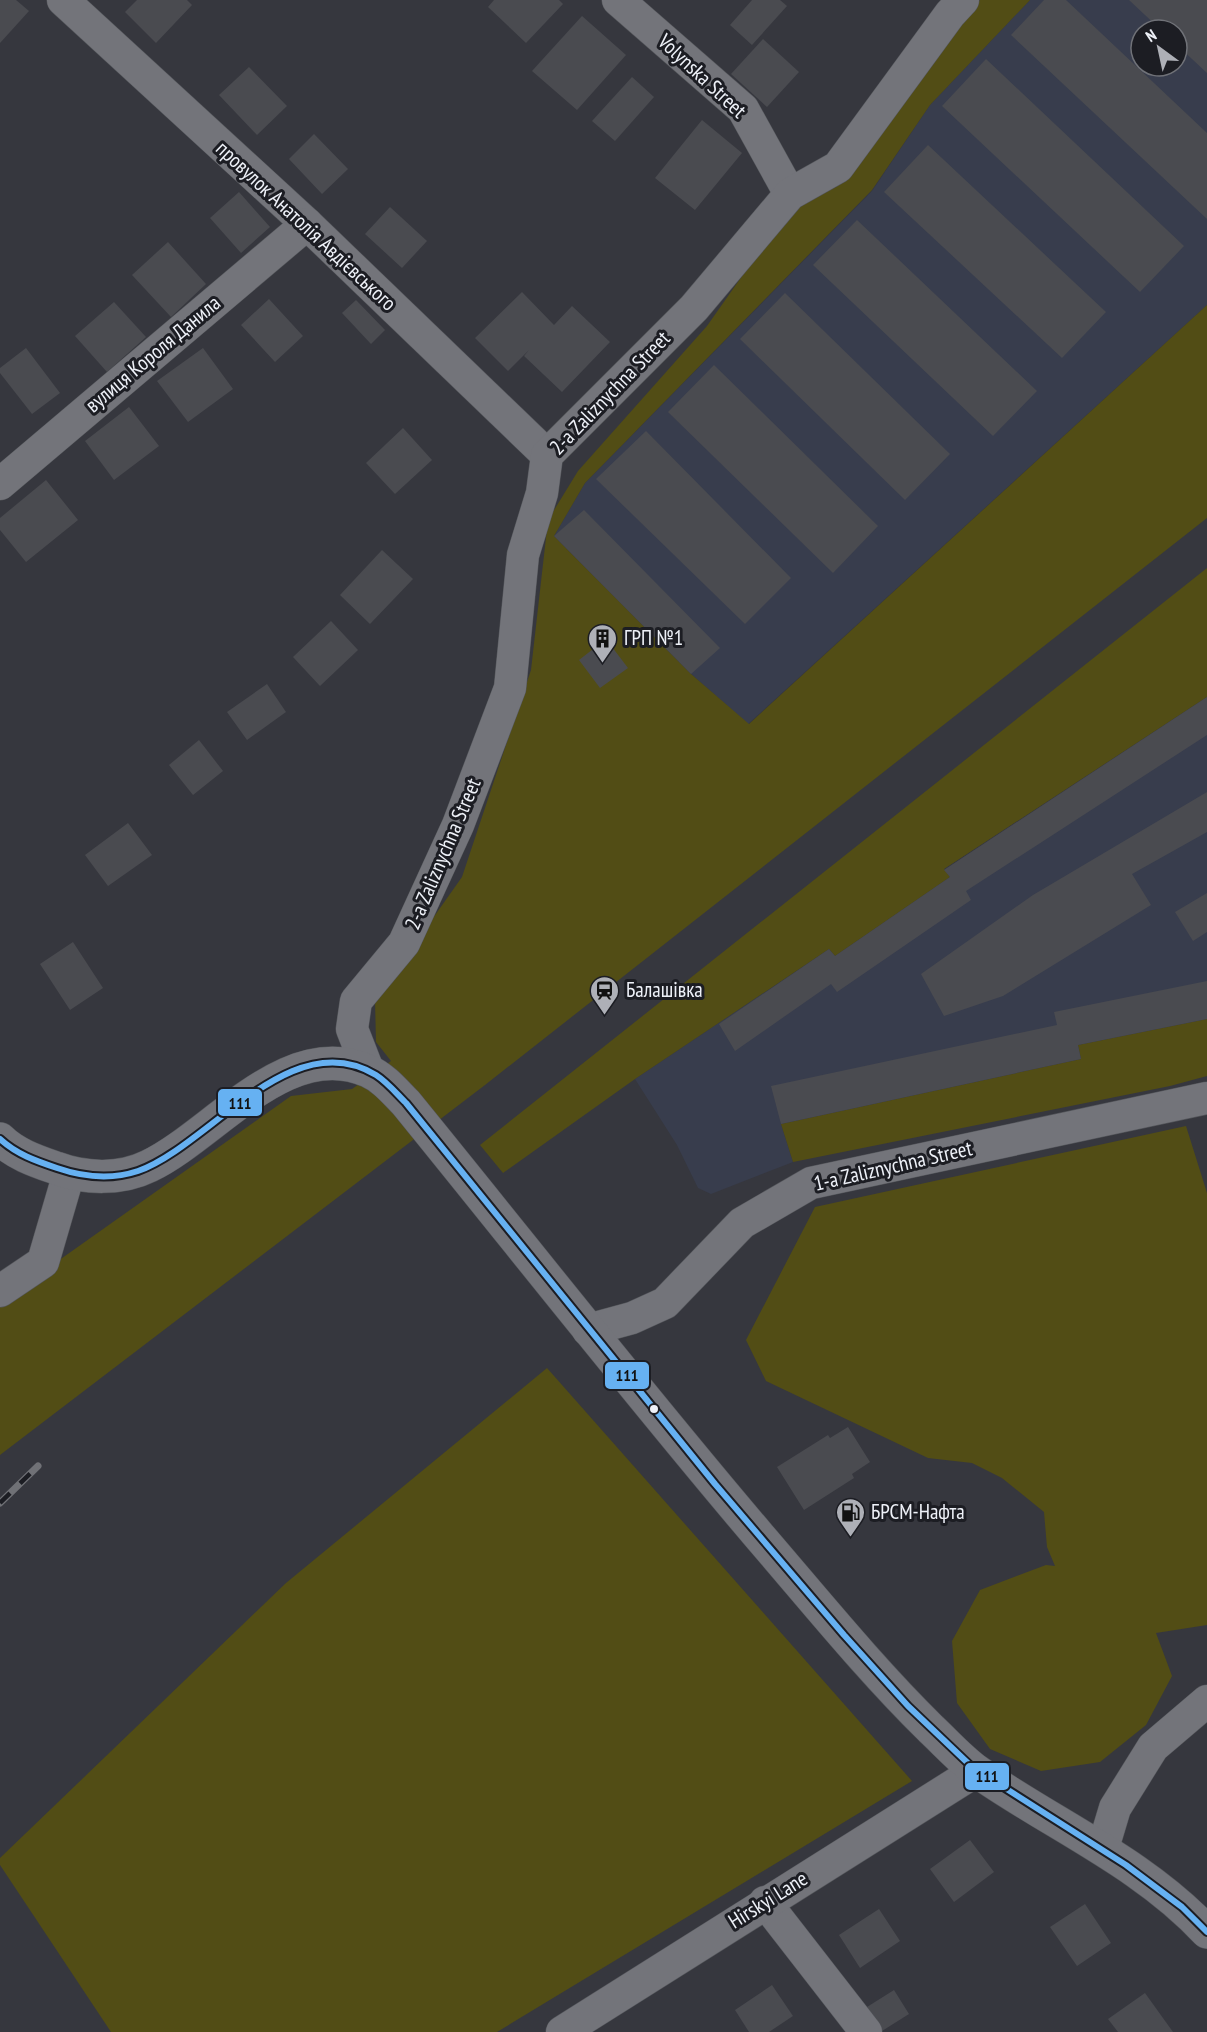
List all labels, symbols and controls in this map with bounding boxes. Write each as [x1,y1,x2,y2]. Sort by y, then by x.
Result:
north arrow [1129,18,1189,78]
text: N [1142,25,1160,46]
street label: Volynska Street [652,27,752,124]
street label: провулок Анатолія Авдієвського [210,135,402,316]
street label: вулиця Короля Данила [80,289,226,418]
street label: 2-a Zaliznychna Street [544,325,676,460]
building icon: ГРП №1 [587,622,619,664]
place label: ГРП №1 [624,624,683,651]
street label: 2-a Zaliznychna Street [399,774,487,934]
station icon: Балашівка [589,974,621,1016]
place label: Балашівка [626,976,703,1003]
line badge: 111 [217,1088,263,1117]
text: 111 [229,1093,251,1113]
street label: 1-a Zaliznychna Street [811,1134,975,1197]
line badge: 111 [604,1361,650,1390]
text: 111 [616,1365,638,1385]
unlabelled marker [648,1403,660,1415]
fuel station icon: БРСМ-Нафта [834,1496,866,1538]
place label: БРСМ-Нафта [871,1498,965,1525]
line badge: 111 [964,1762,1010,1791]
text: 111 [976,1766,998,1786]
street label: Hirskyi Lane [723,1865,812,1934]

